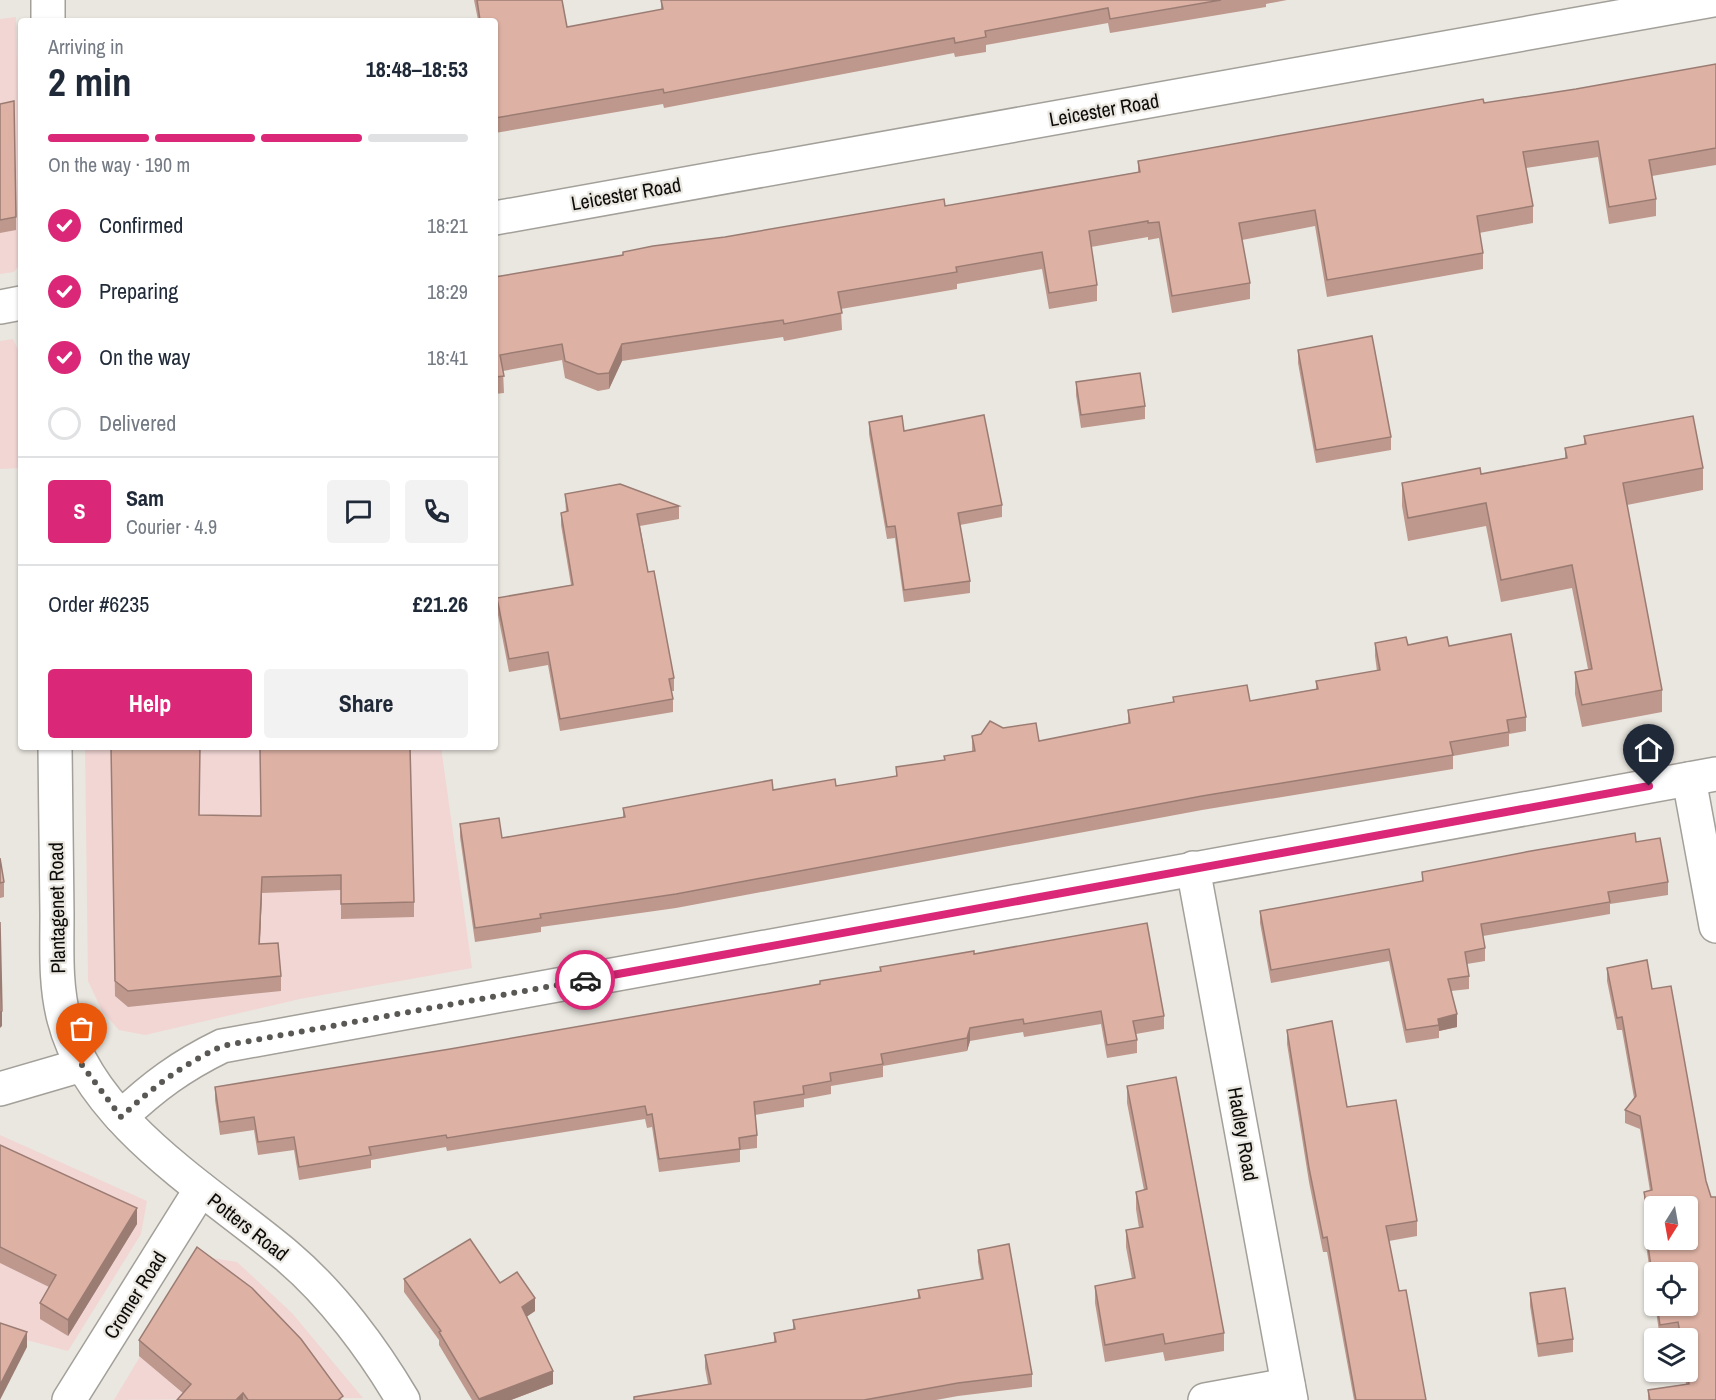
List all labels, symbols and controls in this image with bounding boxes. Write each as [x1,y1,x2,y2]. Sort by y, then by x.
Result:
text: Arriving in [48,33,124,60]
text: 18:48–18:53 [366,54,468,84]
text: 2 min [48,56,132,108]
street label: Leicester Road [1047,87,1161,132]
text: On the way · 190 m [48,151,190,178]
street label: Leicester Road [569,171,683,216]
icon: check [48,209,81,242]
text: Confirmed [99,210,183,240]
text: 18:21 [427,212,468,239]
icon: check [48,275,81,308]
text: Preparing [99,276,178,306]
text: 18:29 [427,278,468,305]
icon: check [48,341,81,374]
text: On the way [99,342,190,372]
text: 18:41 [427,344,468,371]
text: Delivered [99,408,176,438]
button: chat [327,480,390,543]
button: phone [405,480,468,543]
text: Sam [126,483,164,513]
text: S [73,496,86,526]
text: Courier · 4.9 [126,513,217,540]
text: Order #6235 [48,589,149,619]
text: £21.26 [413,589,468,619]
button: Help [48,669,252,738]
button: Share [264,669,468,738]
pin [1623,724,1674,786]
icon: home [1632,733,1665,766]
street label: Plantagenet Road [42,842,71,974]
courier [555,950,615,1010]
icon: car [569,964,602,997]
pin [56,1003,107,1065]
icon: bag [65,1012,98,1045]
street label: Hadley Road [1222,1085,1265,1183]
street label: Potters Road [202,1186,294,1267]
north arrow [1644,1196,1698,1250]
map controls [1644,1196,1698,1382]
street label: Cromer Road [97,1246,172,1344]
button: locate [1644,1262,1698,1316]
button: layers [1644,1328,1698,1382]

